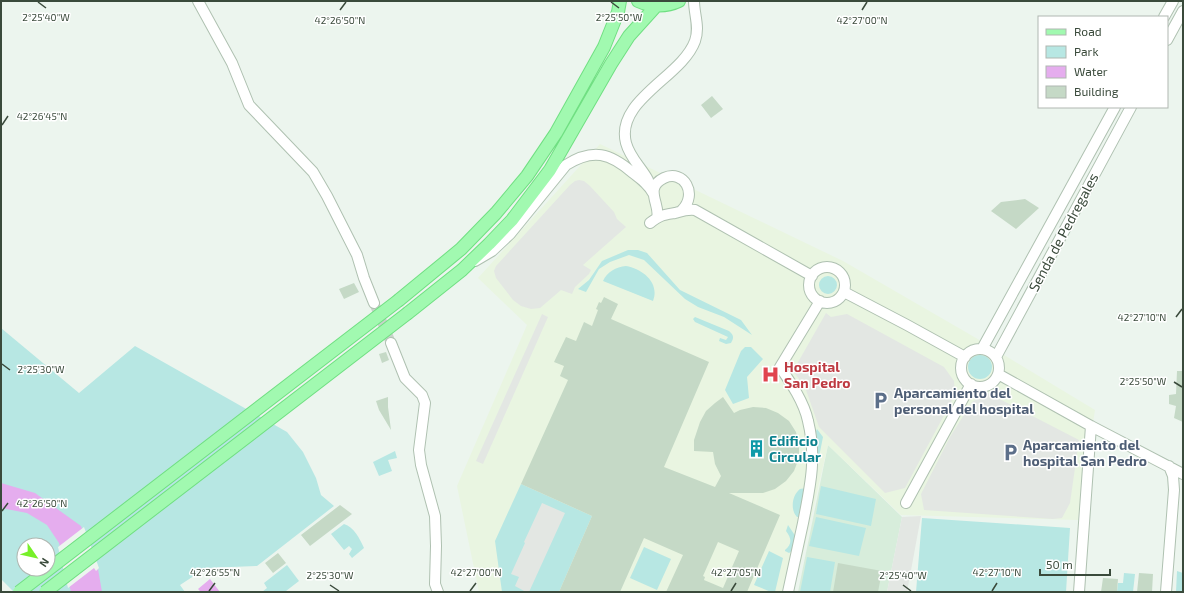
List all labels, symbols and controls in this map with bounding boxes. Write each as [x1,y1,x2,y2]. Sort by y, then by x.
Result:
text: 2°25'40"W [22,11,70,23]
text: 2°25'50"W [596,11,643,23]
text: 42°26'50"N [315,14,365,26]
text: 42°27'00"N [837,14,887,26]
legend [1038,16,1168,108]
text: Road [1074,24,1102,38]
text: Park [1074,44,1099,58]
text: Water [1074,64,1108,78]
text: Building [1074,84,1119,98]
text: 42°26'45"N [17,110,67,122]
street label: Senda de Pedregales [1025,170,1101,294]
text: 42°27'10"N [1118,311,1166,323]
place label: Hospital San Pedro [784,358,851,391]
text: 2°25'30"W [18,363,65,375]
hospital icon: Hospital San Pedro [761,364,781,384]
text: 2°25'50"W [1120,375,1167,387]
place label: Aparcamiento del personal del hospital [894,384,1034,417]
parking icon: Aparcamiento del personal del hospital [871,390,891,410]
place label: Edificio Circular [769,432,821,465]
place label: Aparcamiento del hospital San Pedro [1023,436,1147,469]
building icon: Edificio Circular [746,438,766,458]
parking icon: Aparcamiento del hospital San Pedro [1000,442,1020,462]
text: 42°26'50"N [17,497,67,509]
north arrow [16,537,56,577]
scale bar [1040,551,1110,577]
text: N [37,556,52,570]
text: 50 m [1046,557,1073,571]
text: 42°26'55"N [190,566,240,578]
text: 42°27'00"N [451,566,501,578]
text: 42°27'05"N [711,566,761,578]
text: 42°27'10"N [973,566,1021,578]
text: 2°25'30"W [307,569,354,581]
text: 2°25'40"W [879,569,927,581]

